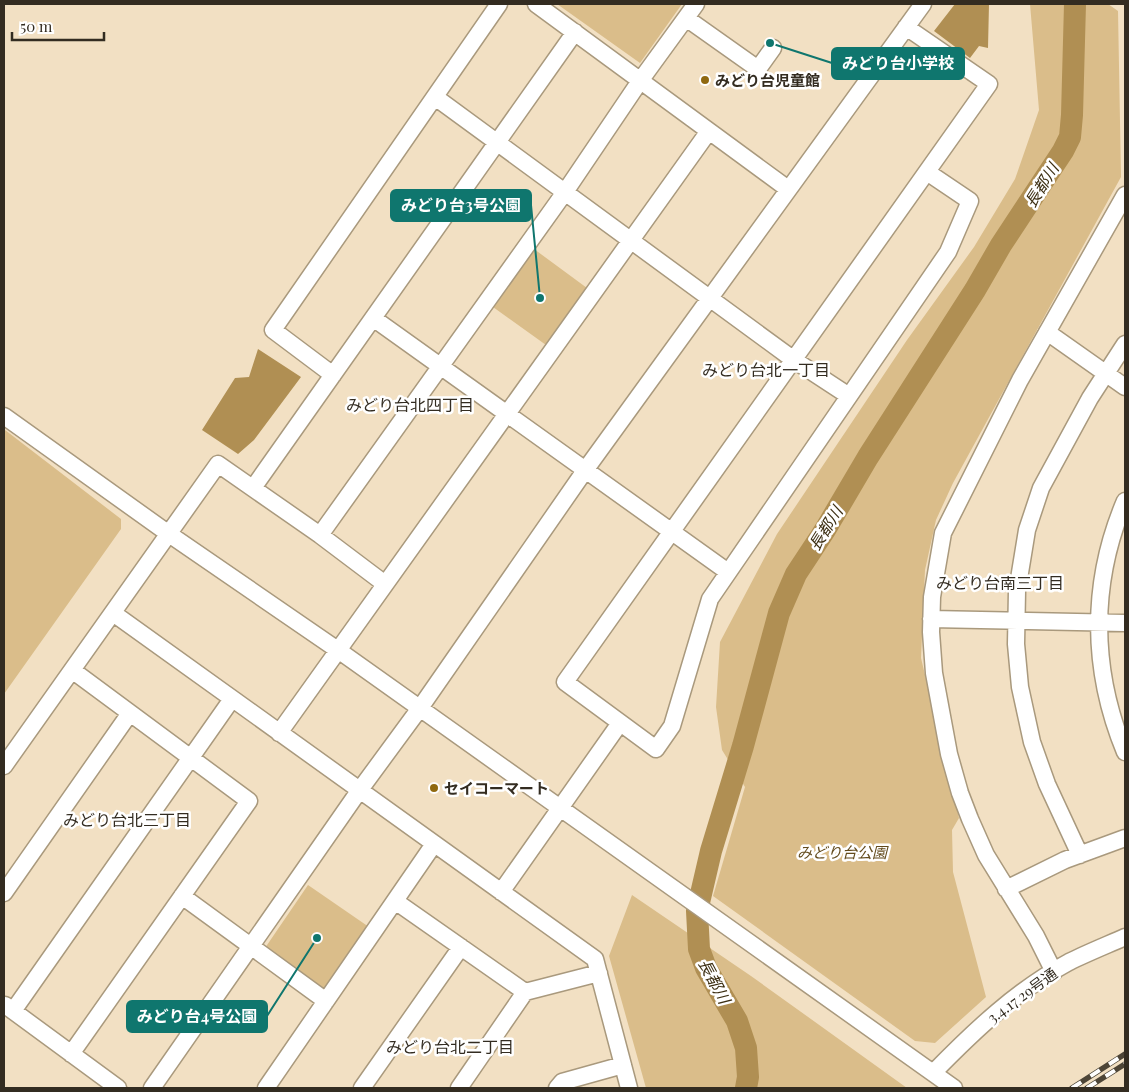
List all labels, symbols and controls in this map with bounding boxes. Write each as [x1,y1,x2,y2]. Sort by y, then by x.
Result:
scale bar [12,10,105,42]
text: 50 m [20,16,53,36]
callout: みどり台小学校 [832,48,964,79]
text: みどり台小学校 [842,52,954,73]
place label: みどり台児童館 [715,70,820,90]
marker: みどり台児童館 [699,74,711,86]
water label: 長都川 [1019,157,1064,211]
callout: みどり台3号公園 [391,190,531,221]
text: みどり台3号公園 [401,194,521,215]
district label: みどり台北一丁目 [702,359,830,380]
district label: みどり台北四丁目 [346,394,474,415]
water label: 長都川 [803,500,848,554]
district label: みどり台南三丁目 [936,572,1064,593]
place label: セイコーマート [444,778,549,798]
marker: セイコーマート [428,782,440,794]
district label: みどり台北三丁目 [63,809,191,830]
park label: みどり台公園 [797,842,889,862]
water label: 長都川 [694,955,736,1009]
street label: 3.4.17 29号通 [983,963,1061,1027]
callout: みどり台4号公園 [127,1001,267,1032]
text: みどり台4号公園 [137,1005,257,1026]
district label: みどり台北二丁目 [386,1036,514,1057]

